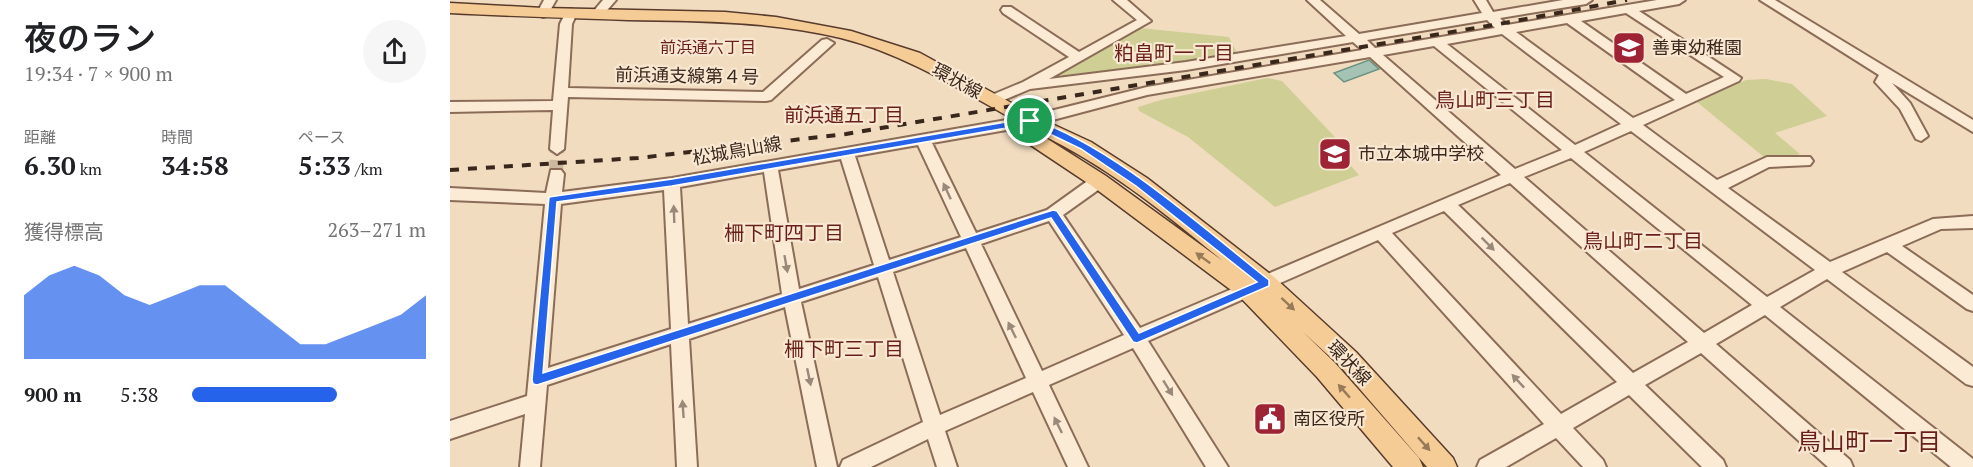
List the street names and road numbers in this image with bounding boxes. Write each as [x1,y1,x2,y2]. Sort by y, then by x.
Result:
street label: 環状線 [928,57,987,104]
street label: 前浜通支線第４号 [615,62,759,88]
street label: 松城鳥山線 [690,130,783,170]
street label: 環状線 [1322,335,1377,390]

